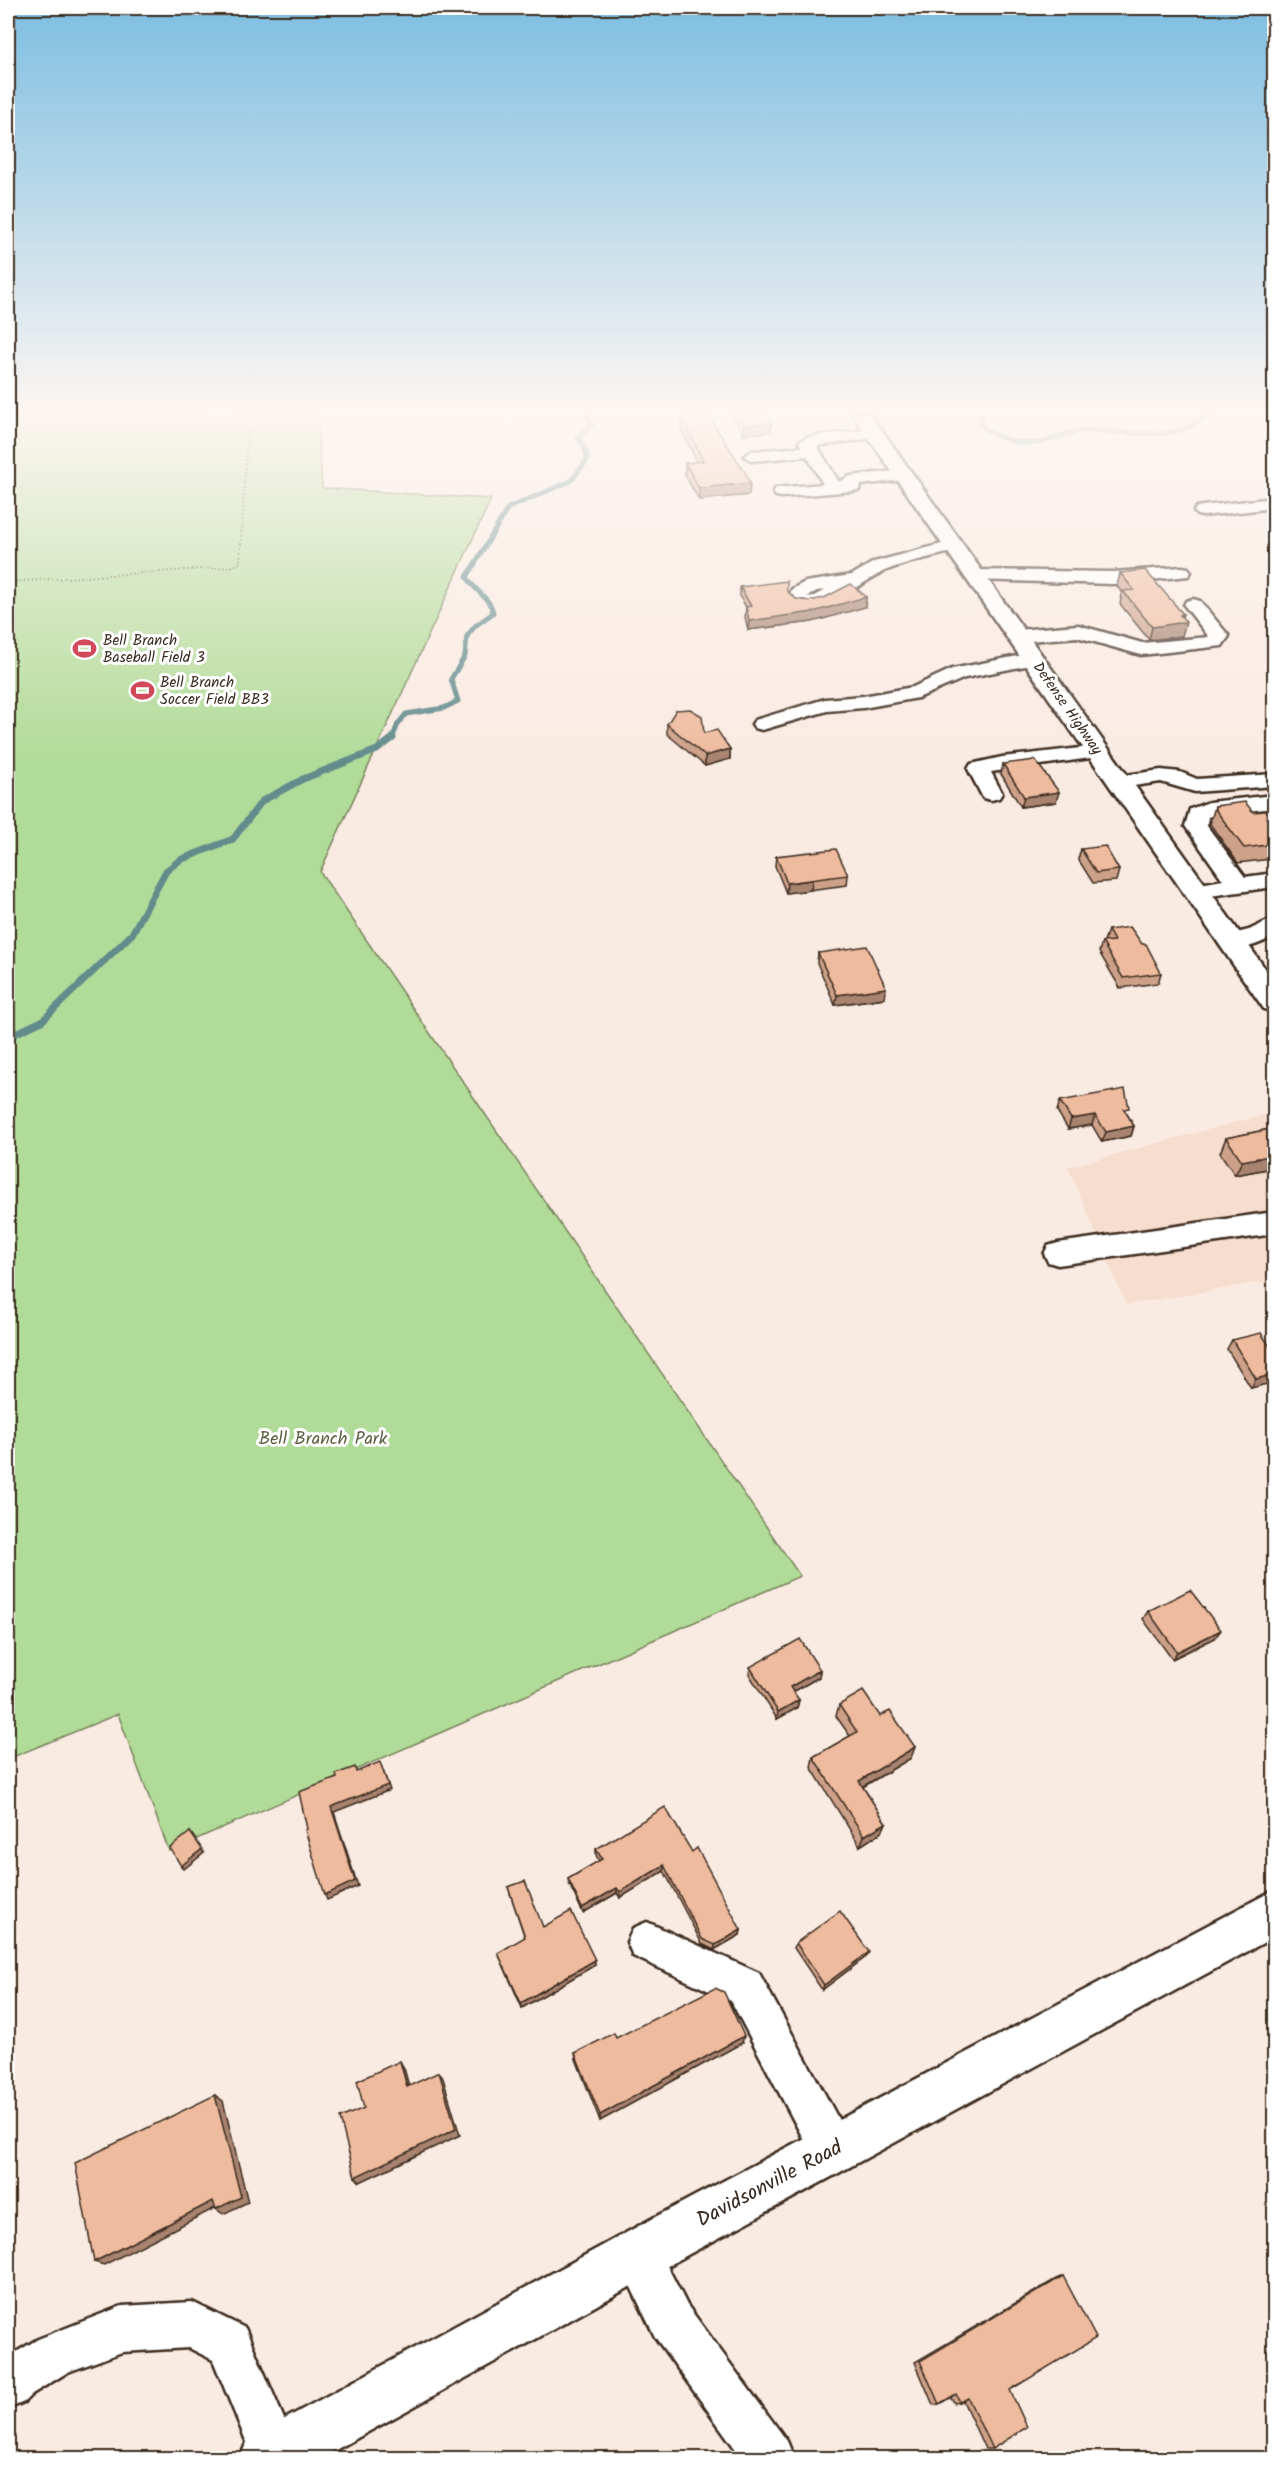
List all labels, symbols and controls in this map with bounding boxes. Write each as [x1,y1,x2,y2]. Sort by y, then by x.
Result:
place label: Bell Branch Baseball Field 3 [103,629,205,670]
sports icon: Bell Branch Baseball Field 3 [72,636,98,662]
street label: Defense Highway [1026,657,1109,761]
place label: Bell Branch Soccer Field BB3 [160,671,269,712]
sports icon: Bell Branch Soccer Field BB3 [129,678,155,704]
park label: Bell Branch Park [259,1425,388,1454]
street label: Davidsonville Road [691,2132,849,2237]

